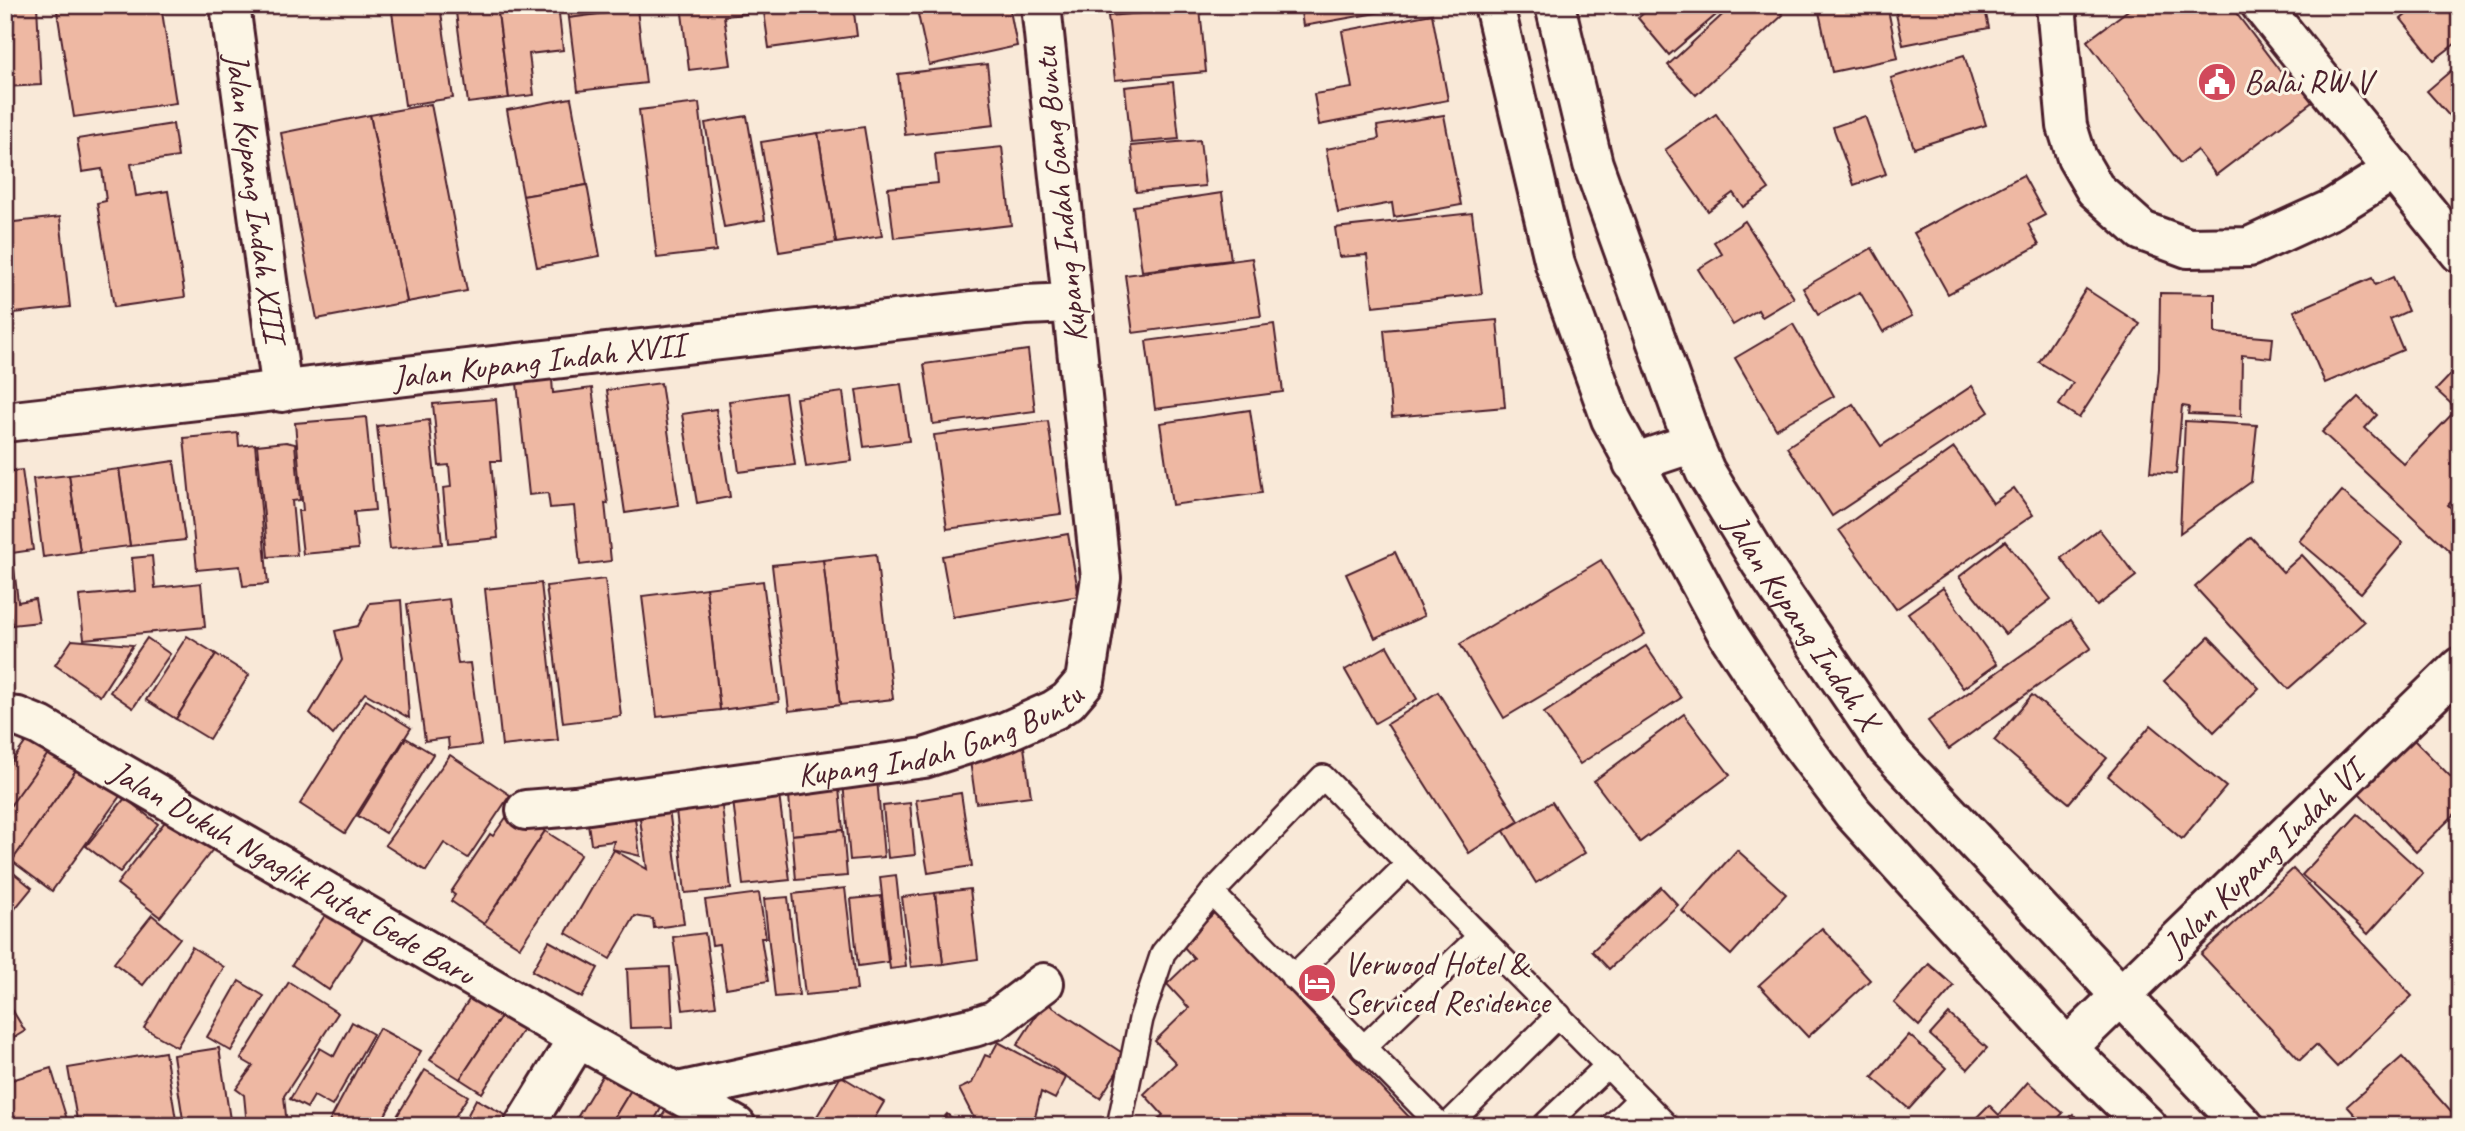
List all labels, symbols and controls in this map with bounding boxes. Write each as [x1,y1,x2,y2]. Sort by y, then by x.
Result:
street label: Kupang Indah Gang Buntu [1023,44,1096,344]
street label: Jalan Kupang Indah XIII [215,49,297,350]
public building icon: Balai RW V [2196,61,2238,103]
place label: Balai RW V [2244,61,2377,103]
street label: Jalan Kupang Indah XVII [388,322,693,399]
street label: Jalan Kupang Indah X [1714,505,1892,741]
street label: Kupang Indah Gang Buntu [795,676,1094,796]
street label: Jalan Kupang Indah VI [2153,747,2377,966]
street label: Jalan Dukuh Ngaglik Putat Gede Baru [101,749,484,996]
place label: Verwood Hotel & Serviced Residence [1344,943,1552,1023]
hotel icon: Verwood Hotel & Serviced Residence [1296,962,1338,1004]

